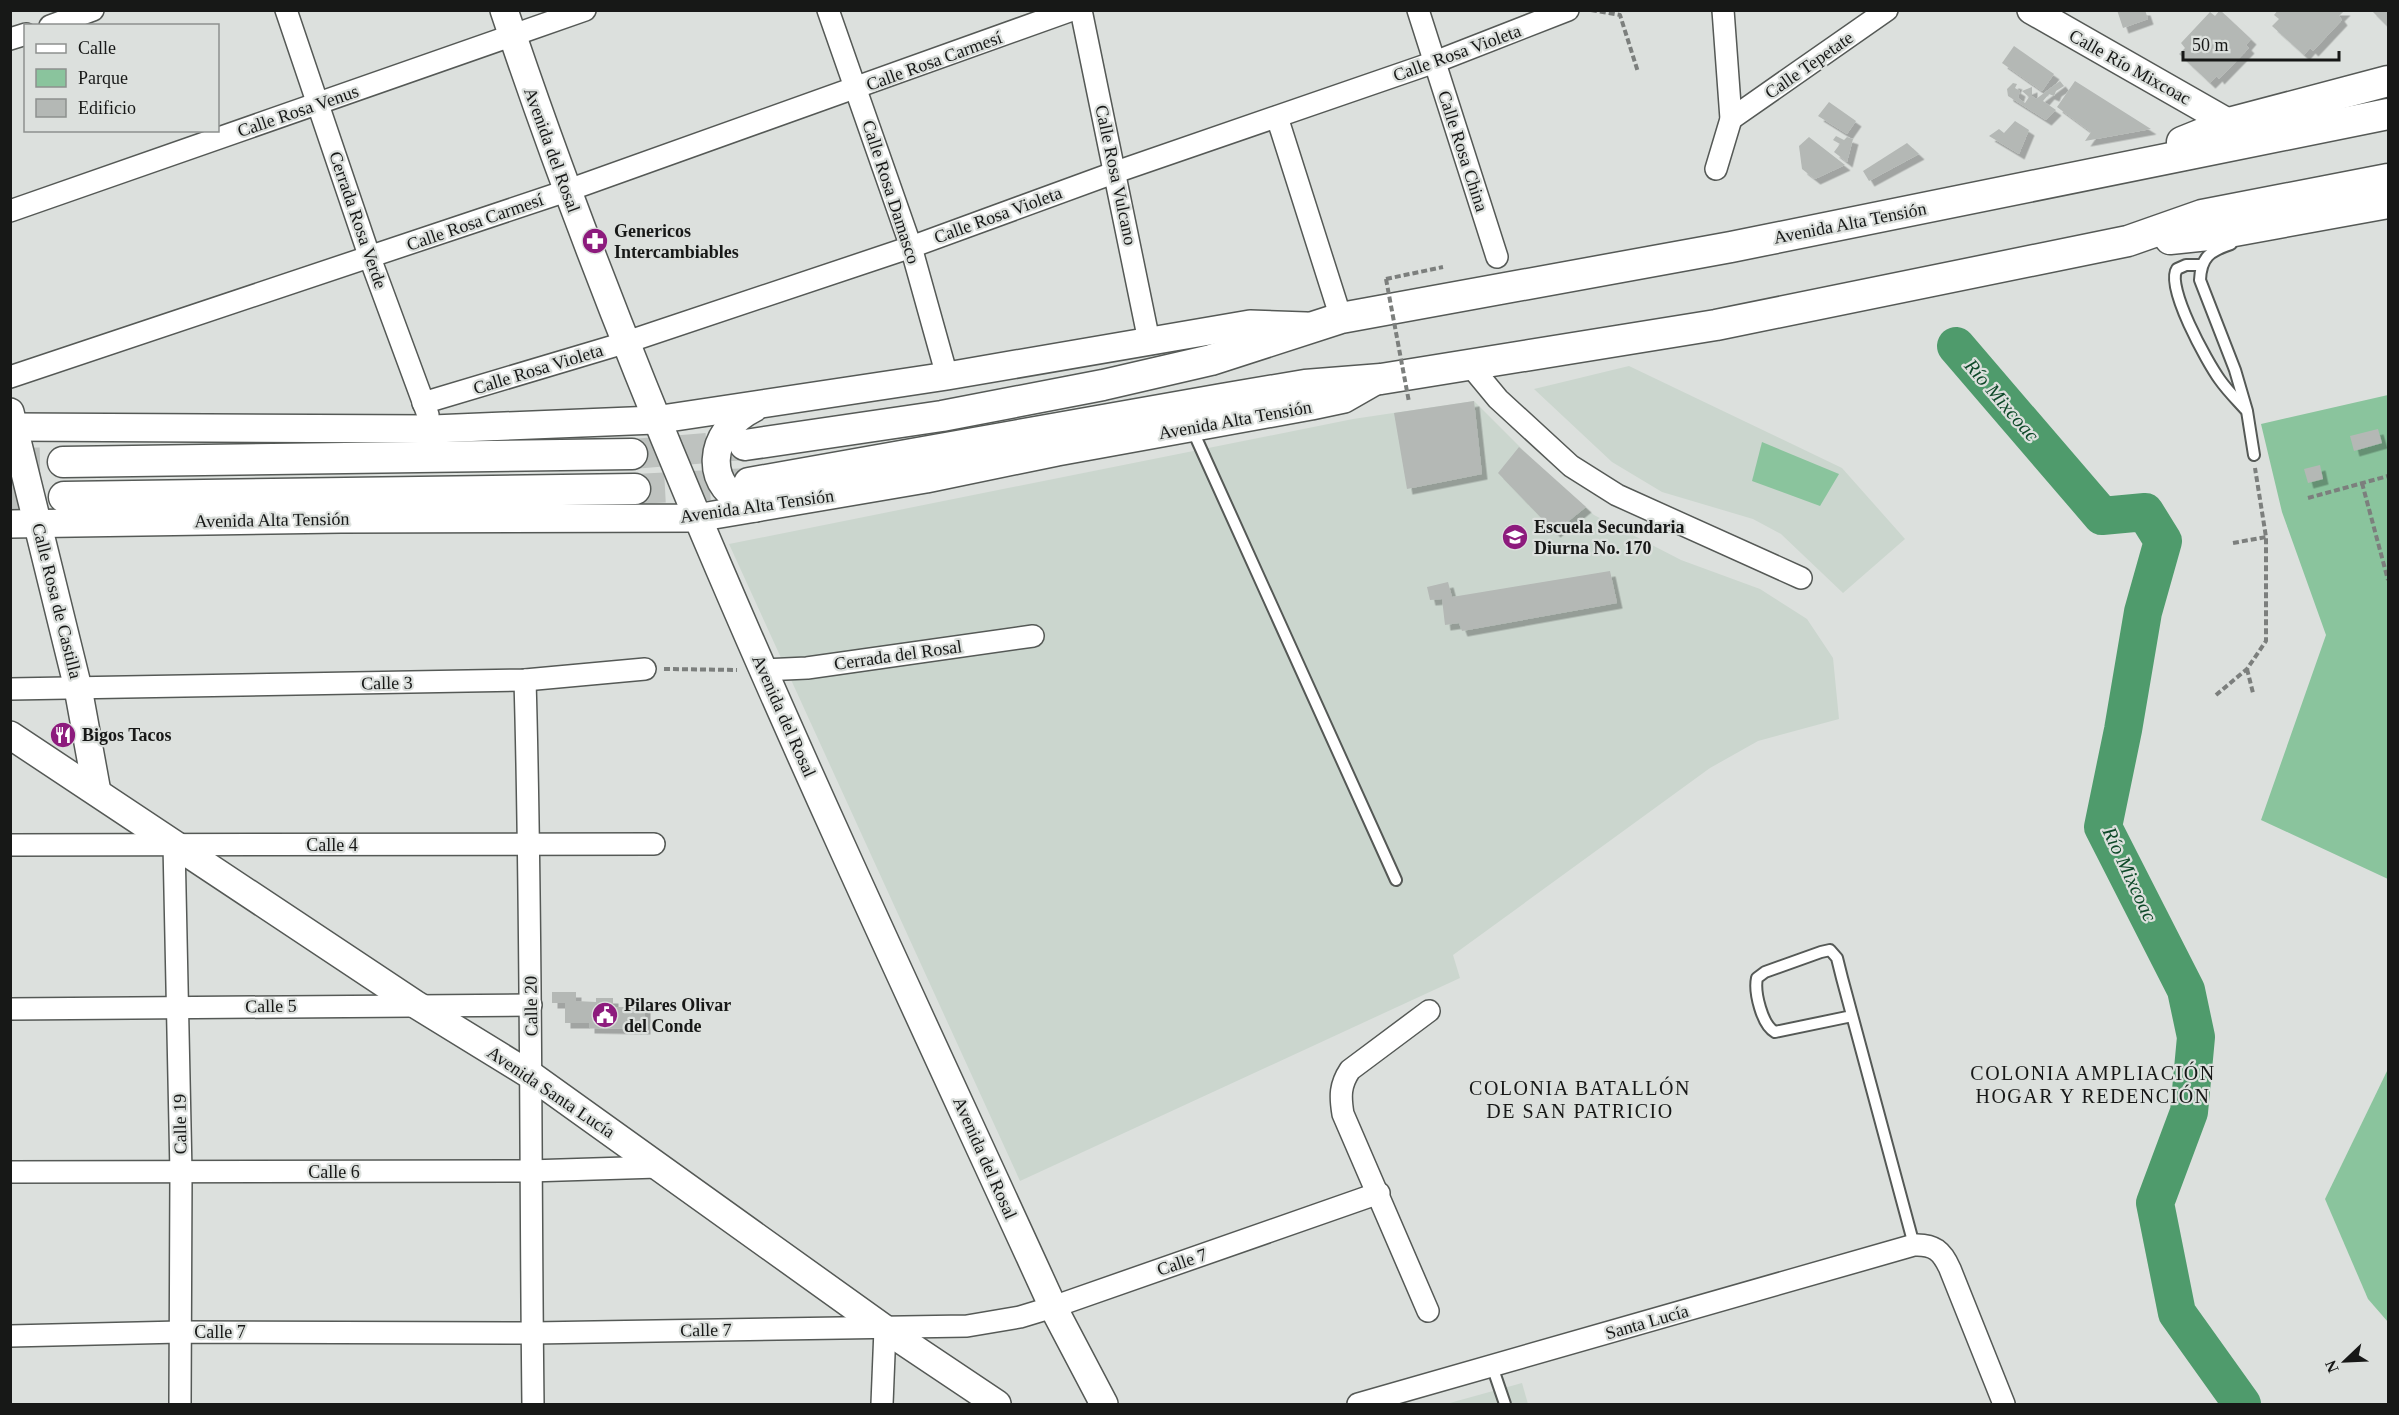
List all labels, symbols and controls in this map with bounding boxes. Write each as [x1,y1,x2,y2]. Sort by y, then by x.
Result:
street label: Calle Rosa Violeta [1390,21,1524,85]
legend [24,24,219,132]
scale bar [2183,24,2339,62]
street label: Calle Río Mixcoac [2066,25,2194,109]
street label: Calle Rosa Carmesí [863,27,1005,95]
street label: Calle Tepetate [1761,27,1857,103]
text: 50 m [2192,35,2229,55]
text: Calle [78,38,116,58]
text: Parque [78,68,128,88]
street label: Calle Rosa Venus [235,81,361,141]
street label: Avenida del Rosal [520,85,584,215]
street label: Calle Rosa China [1434,88,1492,214]
text: Edificio [78,98,136,118]
street label: Calle Rosa Vulcano [1091,103,1141,247]
street label: Calle Rosa Damasco [858,118,924,266]
street label: Cerrada Rosa Verde [325,149,391,291]
street label: Calle Rosa Violeta [931,183,1065,247]
street label: Calle Rosa Carmesí [404,189,546,255]
street label: Avenida Alta Tensión [1772,198,1928,248]
place label: Genericos Intercambiables [614,221,739,262]
pharmacy icon: Genericos Intercambiables [580,226,610,256]
street label: Calle Rosa Violeta [471,340,605,398]
water label: Río Mixcoac [1960,354,2044,446]
street label: Avenida Alta Tensión [1157,397,1313,443]
street label: Avenida Alta Tensión [679,485,835,527]
street label: Avenida Alta Tensión [194,509,350,531]
place label: Escuela Secundaria Diurna No. 170 [1534,517,1685,558]
street label: Calle Rosa de Castilla [28,521,86,681]
school or university icon: Escuela Secundaria Diurna No. 170 [1500,522,1530,552]
street label: Cerrada del Rosal [833,636,963,674]
street label: Avenida del Rosal [748,652,820,780]
street label: Calle 3 [361,673,413,693]
restaurant icon: Bigos Tacos [48,720,78,750]
place label: Bigos Tacos [82,725,172,745]
water label: Río Mixcoac [2098,822,2161,925]
street label: Calle 4 [306,835,358,855]
street label: Calle 20 [520,976,542,1036]
place label: Pilares Olivar del Conde [624,995,731,1036]
street label: Calle 5 [245,996,297,1016]
public building icon: Pilares Olivar del Conde [590,1000,620,1030]
street label: Avenida Santa Lucía [483,1042,619,1142]
district label: COLONIA AMPLIACIÓN HOGAR Y REDENCIÓN [1970,1061,2216,1107]
district label: COLONIA BATALLÓN DE SAN PATRICIO [1469,1076,1691,1122]
street label: Calle 19 [169,1094,191,1154]
street label: Avenida del Rosal [949,1094,1021,1222]
street label: Calle 6 [308,1162,360,1182]
street label: Calle 7 [1154,1244,1210,1280]
street label: Santa Lucía [1603,1301,1691,1343]
street label: Calle 7 [680,1320,732,1340]
street label: Calle 7 [194,1322,246,1342]
north arrow [2315,1331,2375,1391]
text: N [2321,1358,2342,1375]

